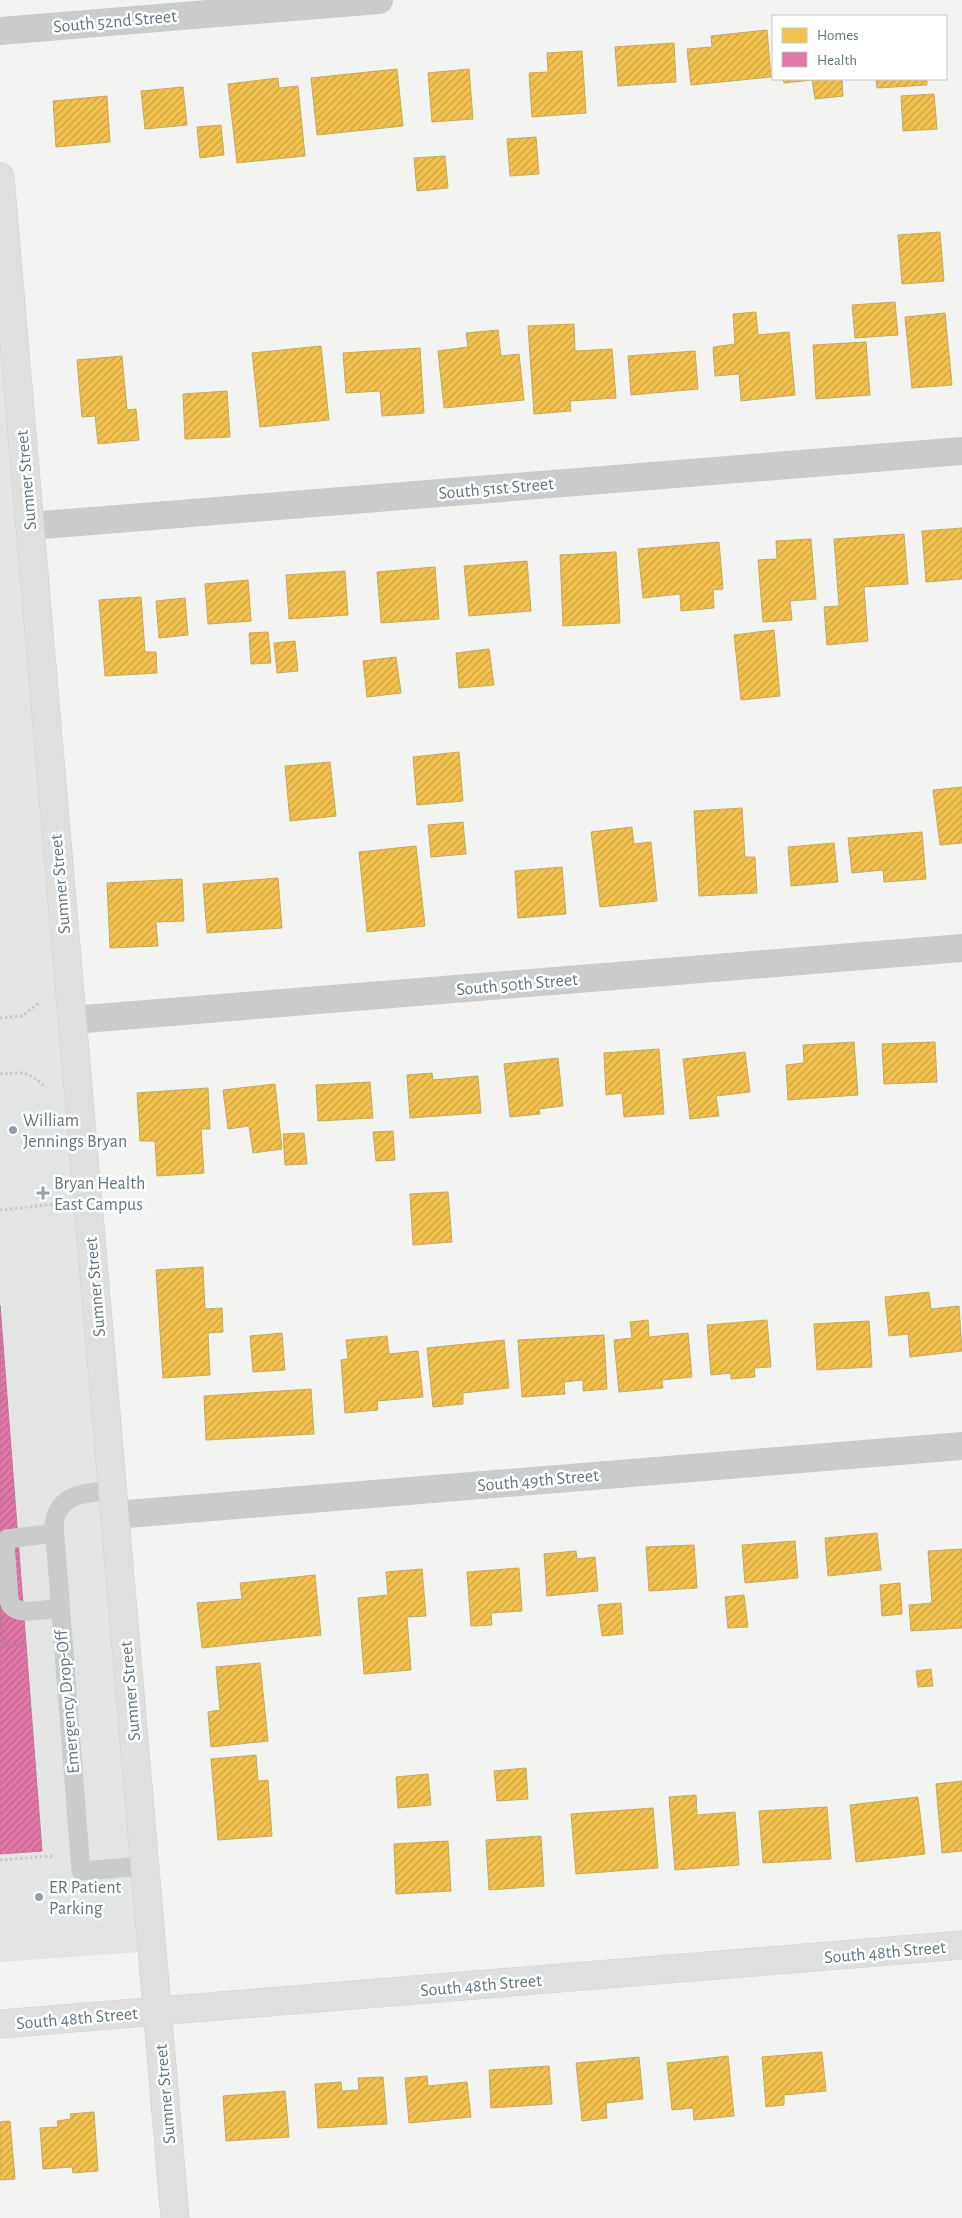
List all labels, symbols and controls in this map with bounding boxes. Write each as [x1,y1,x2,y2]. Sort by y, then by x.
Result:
street label: South 52nd Street [53,8,178,36]
legend [772,15,947,80]
text: Homes [817,28,859,43]
text: Health [817,53,857,68]
street label: Sumner Street [14,429,40,531]
street label: South 51st Street [438,475,555,503]
street label: Sumner Street [48,833,74,935]
street label: South 50th Street [456,971,579,999]
place label: William Jennings Bryan [23,1112,127,1151]
marker: William Jennings Bryan [7,1124,19,1136]
place label: Bryan Health East Campus [54,1175,145,1214]
marker: Bryan Health East Campus [36,1186,50,1200]
street label: Sumner Street [83,1236,109,1338]
street label: South 49th Street [477,1467,600,1495]
street label: Emergency Drop-Off [53,1628,83,1775]
street label: Sumner Street [118,1640,144,1742]
place label: ER Patient Parking [49,1879,122,1918]
marker: ER Patient Parking [33,1891,45,1903]
street label: South 48th Street [824,1939,947,1967]
street label: South 48th Street [420,1972,543,2000]
street label: South 48th Street [16,2005,139,2033]
street label: Sumner Street [153,2043,179,2145]

